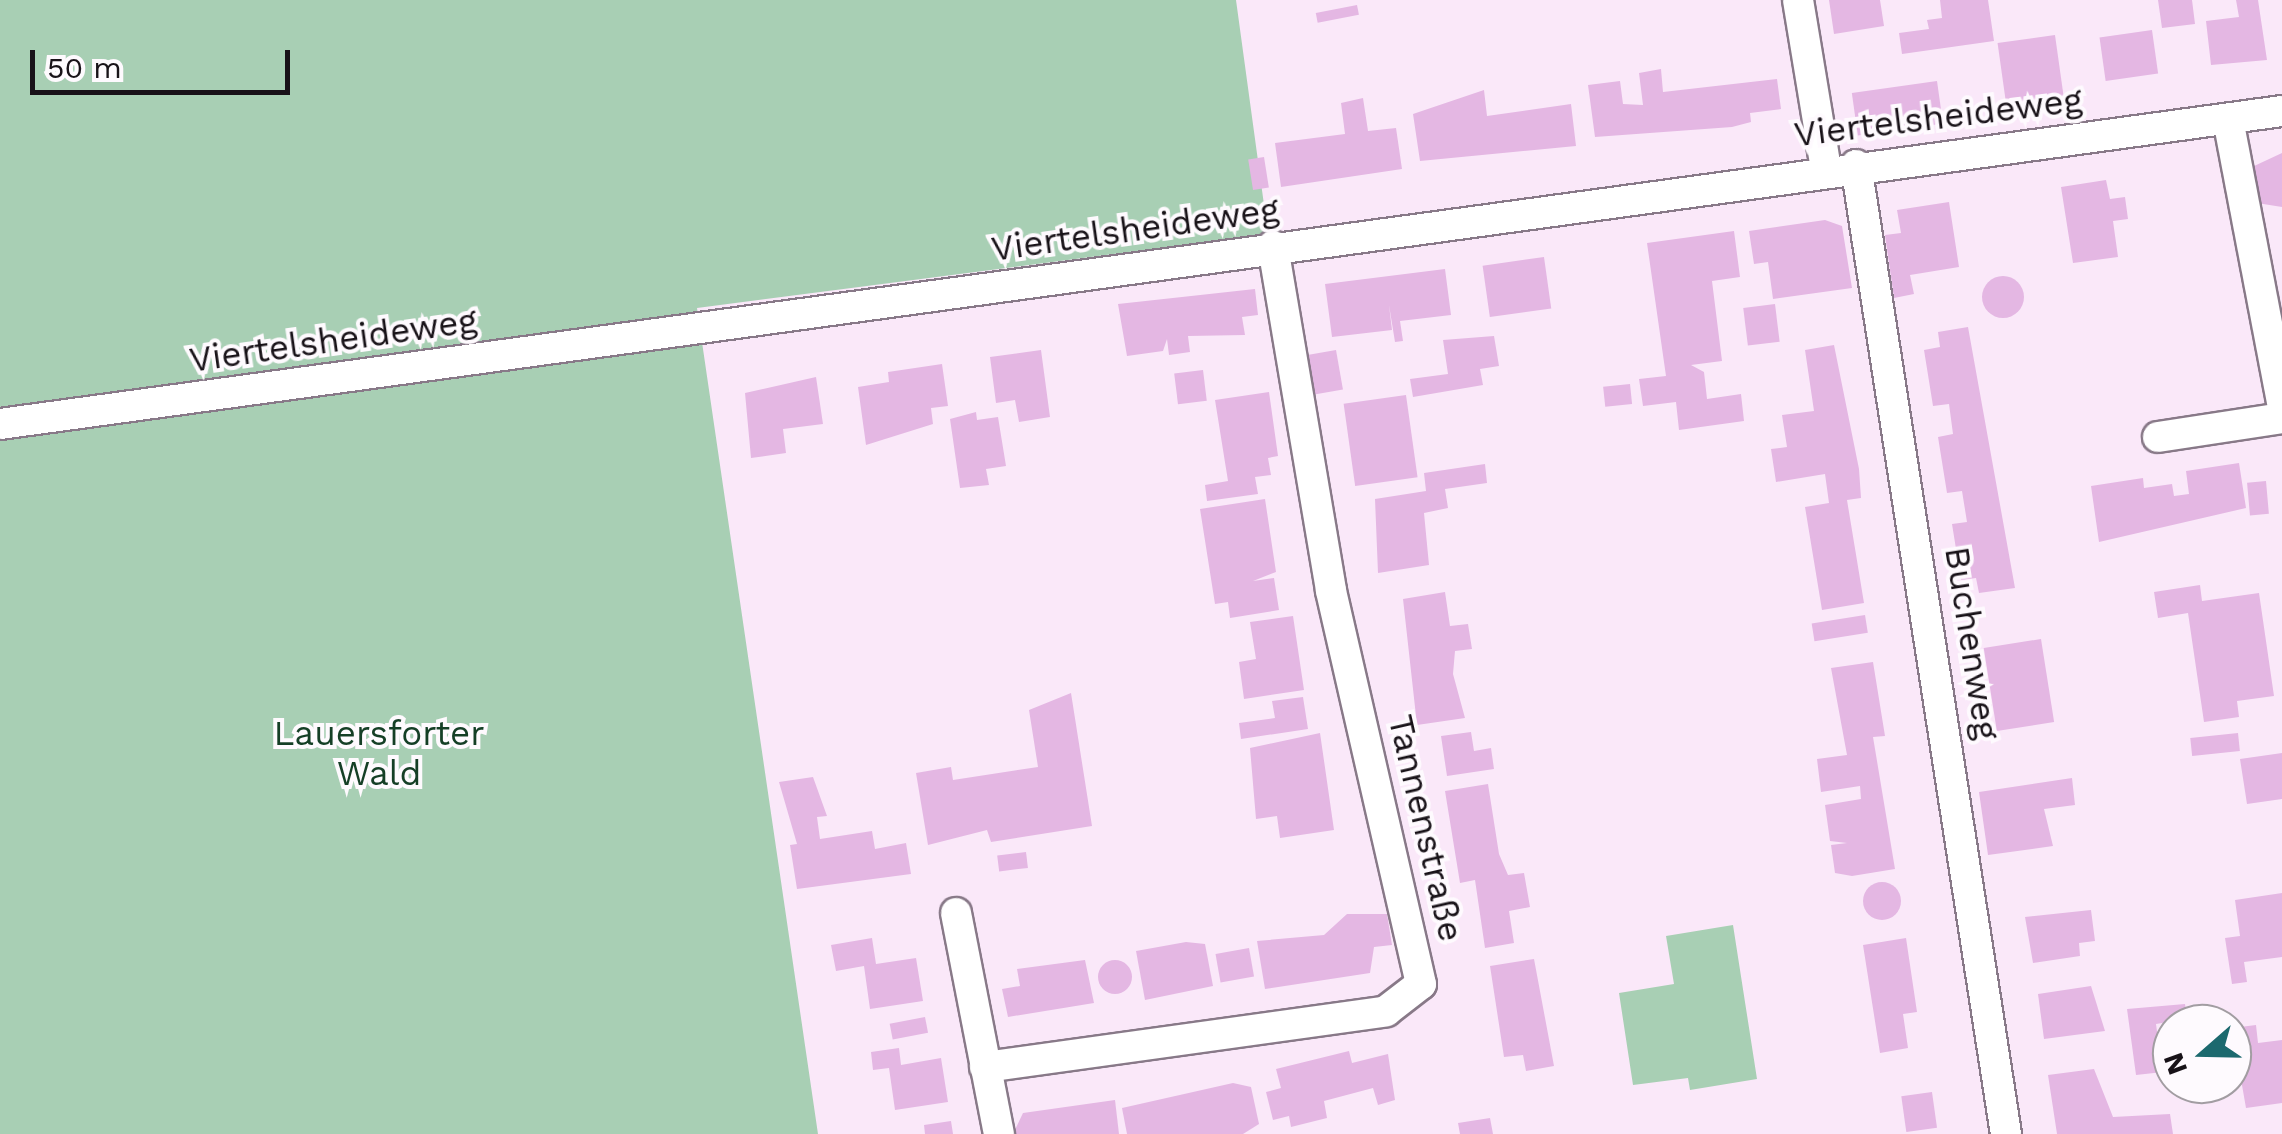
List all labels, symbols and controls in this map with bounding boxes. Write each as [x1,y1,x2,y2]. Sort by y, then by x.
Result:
scale bar [35,30,295,92]
text: 50 m [47,50,122,85]
street label: Viertelsheideweg [1792,78,2084,156]
street label: Viertelsheideweg [989,188,1281,270]
street label: Viertelsheideweg [187,299,479,381]
street label: Buchenweg [1936,544,2008,742]
street label: Tannenstraße [1380,711,1472,945]
park label: Lauersforter Wald [273,712,485,794]
north arrow [2152,1004,2252,1104]
text: N [2156,1048,2194,1079]

